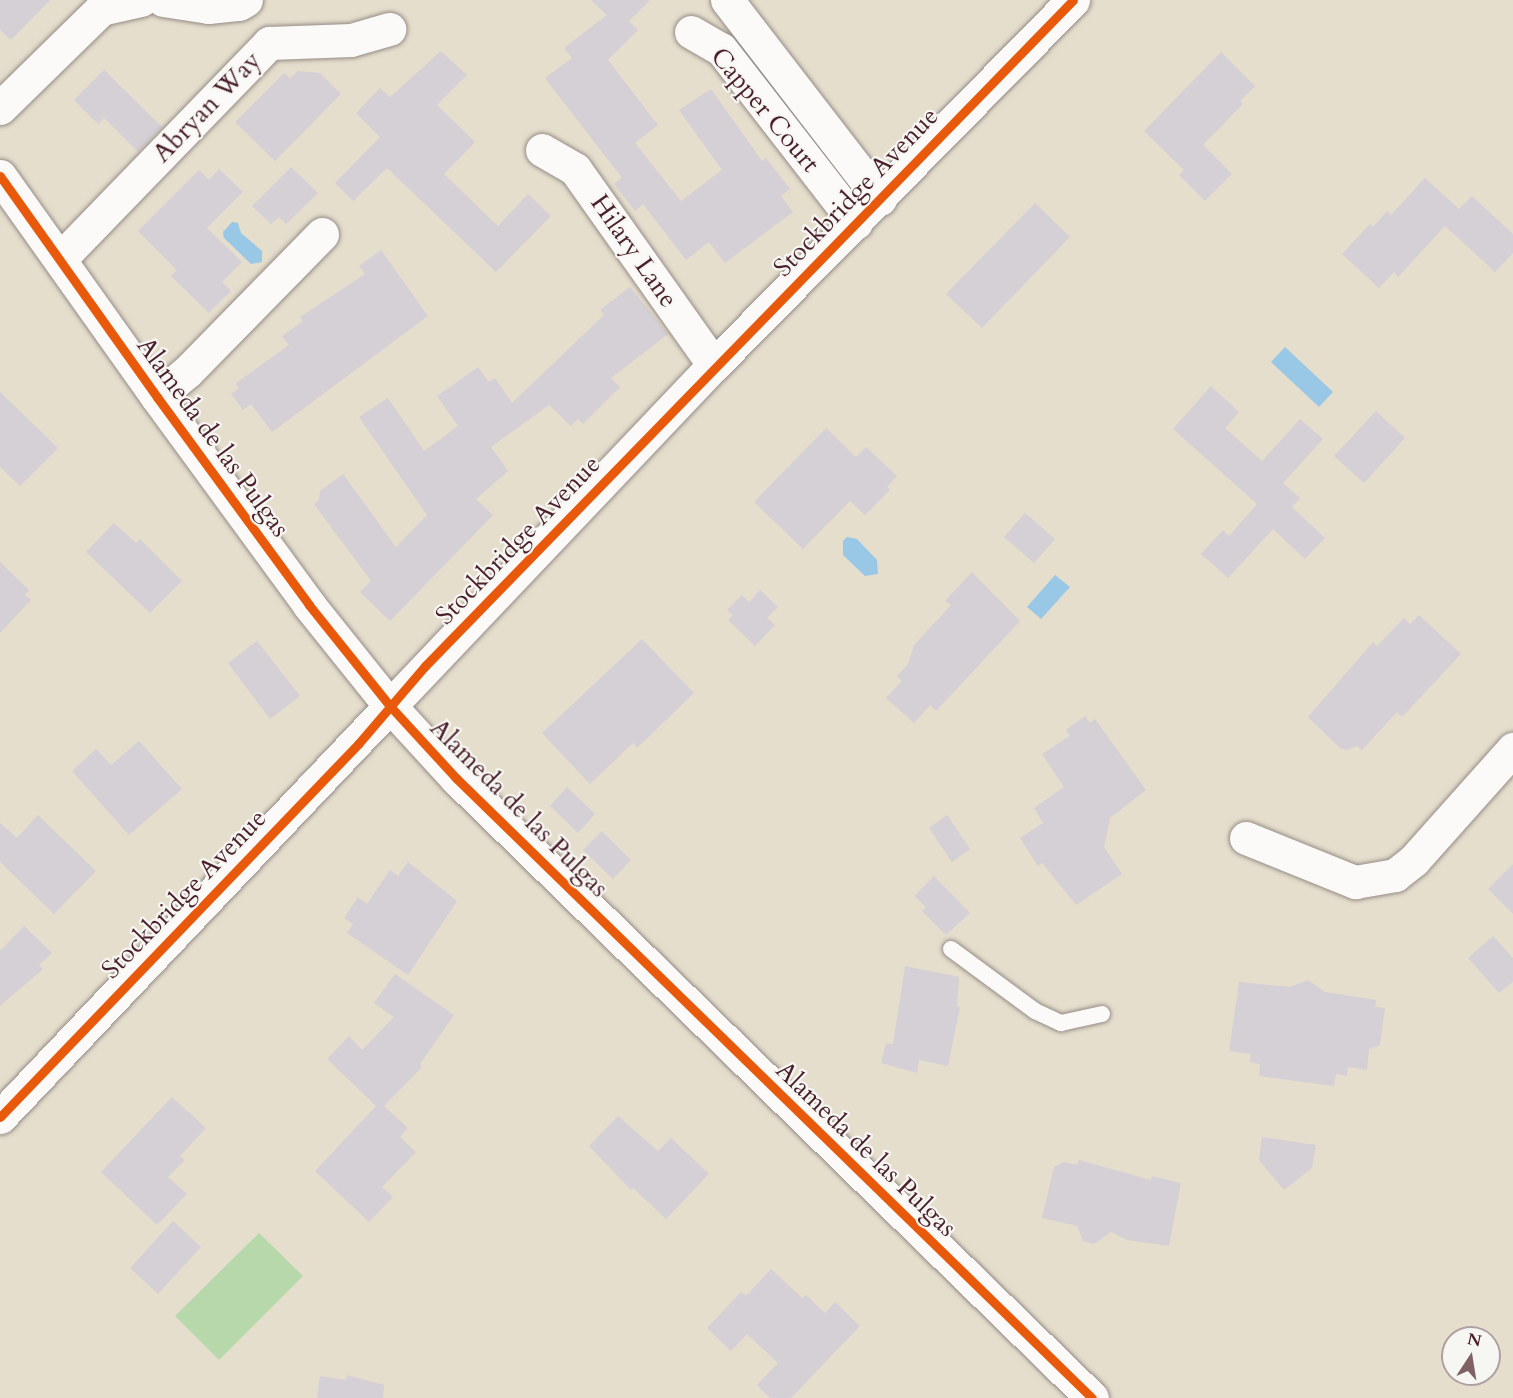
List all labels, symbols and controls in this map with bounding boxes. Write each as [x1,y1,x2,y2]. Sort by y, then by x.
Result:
street label: Capper Court [704,41,826,179]
street label: Abryan Way [146,45,268,169]
street label: Stockbridge Avenue [767,101,945,283]
street label: Hilary Lane [584,189,684,313]
street label: Alameda de las Pulgas [130,331,296,543]
street label: Stockbridge Avenue [429,449,607,631]
street label: Alameda de las Pulgas [423,712,615,904]
street label: Stockbridge Avenue [95,803,273,985]
street label: Alameda de las Pulgas [769,1055,963,1243]
north arrow [1441,1326,1501,1386]
text: N [1465,1328,1483,1353]

